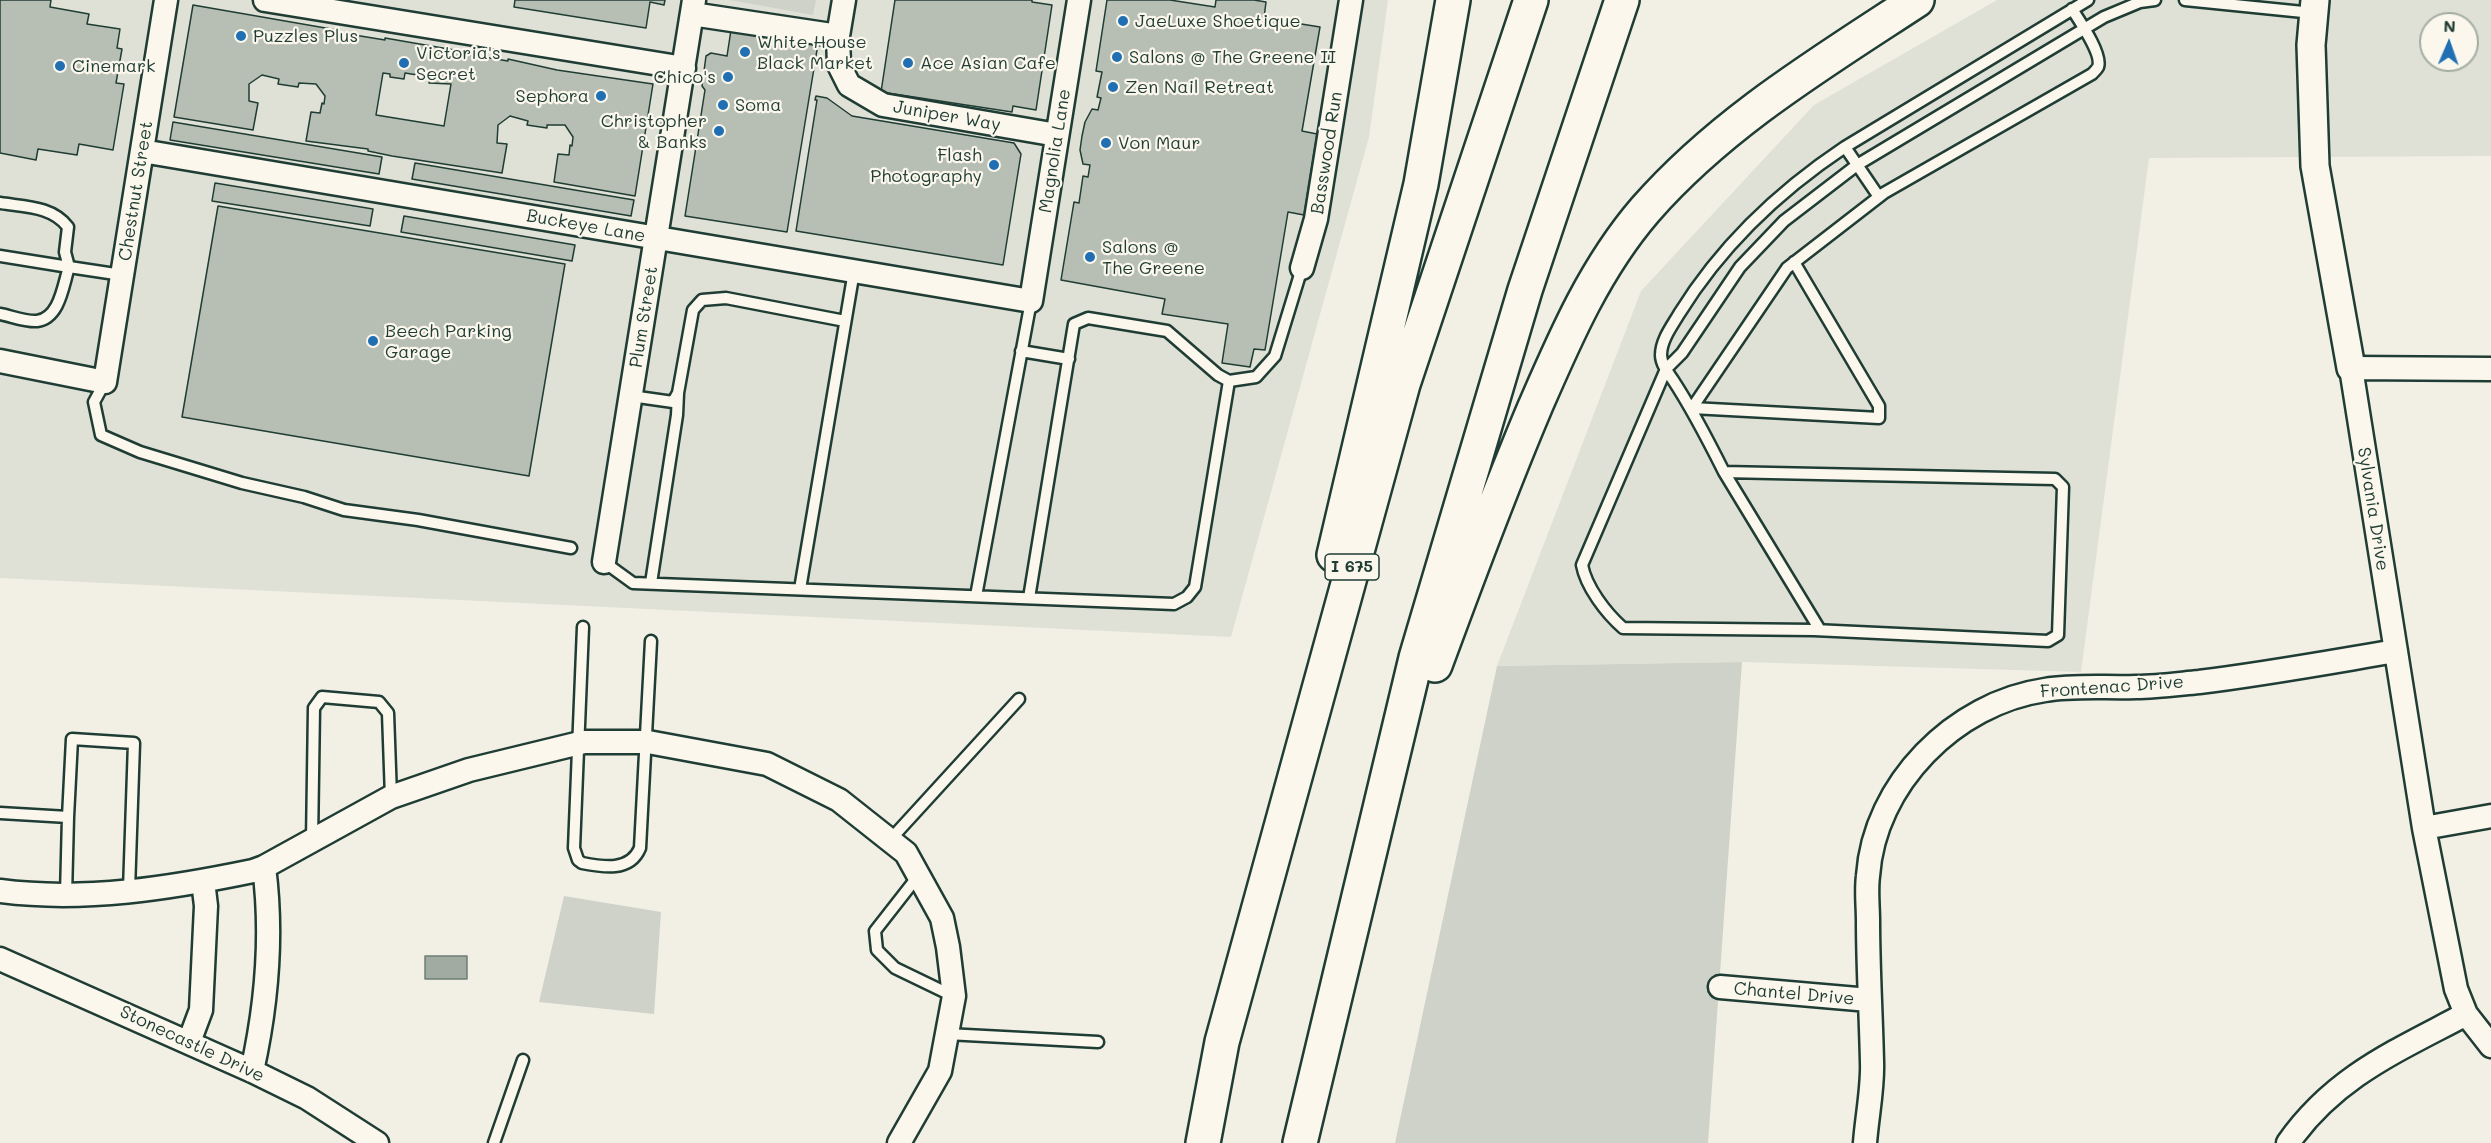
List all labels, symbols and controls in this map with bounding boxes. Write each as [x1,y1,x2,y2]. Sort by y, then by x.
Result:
place label: JaeLuxe Shoetique [1135,10,1301,32]
north arrow [2419,12,2479,72]
marker: JaeLuxe Shoetique [1116,14,1130,28]
text: N [2443,15,2456,36]
place label: Puzzles Plus [253,25,358,47]
marker: Puzzles Plus [234,29,248,43]
place label: White House Black Market [757,31,873,74]
place label: Victoria's Secret [416,42,501,84]
marker: White House Black Market [738,45,752,59]
place label: Salons @ The Greene II [1129,46,1336,68]
marker: Salons @ The Greene II [1110,50,1124,64]
place label: Ace Asian Cafe [920,52,1056,74]
place label: Cinemark [72,55,156,77]
marker: Victoria's Secret [397,56,411,70]
marker: Ace Asian Cafe [901,56,915,70]
marker: Cinemark [53,59,67,73]
place label: Chico's [654,66,716,88]
marker: Chico's [721,70,735,84]
place label: Zen Nail Retreat [1125,76,1274,98]
marker: Zen Nail Retreat [1106,80,1120,94]
place label: Sephora [516,85,589,107]
street label: Magnolia Lane [1035,87,1075,215]
marker: Sephora [594,89,608,103]
street label: Basswood Run [1307,90,1347,216]
place label: Soma [735,94,781,116]
street label: Juniper Way [892,96,1002,136]
marker: Soma [716,98,730,112]
place label: Christopher & Banks [601,110,707,152]
street label: Chestnut Street [114,119,158,263]
marker: Christopher & Banks [712,124,726,138]
place label: Von Maur [1118,132,1200,154]
marker: Von Maur [1099,136,1113,150]
place label: Flash Photography [870,144,982,186]
marker: Flash Photography [987,158,1001,172]
street label: Buckeye Lane [525,205,647,247]
place label: Salons @ The Greene [1102,236,1205,278]
marker: Salons @ The Greene [1083,250,1097,264]
street label: Plum Street [625,265,663,369]
place label: Beech Parking Garage [385,320,512,362]
marker: Beech Parking Garage [366,334,380,348]
street label: Sylvania Drive [2353,446,2393,572]
road number: I 675 [1325,554,1379,580]
street label: Frontenac Drive [2039,671,2185,703]
street label: Chantel Drive [1733,978,1855,1010]
street label: Stonecastle Drive [116,1001,268,1087]

